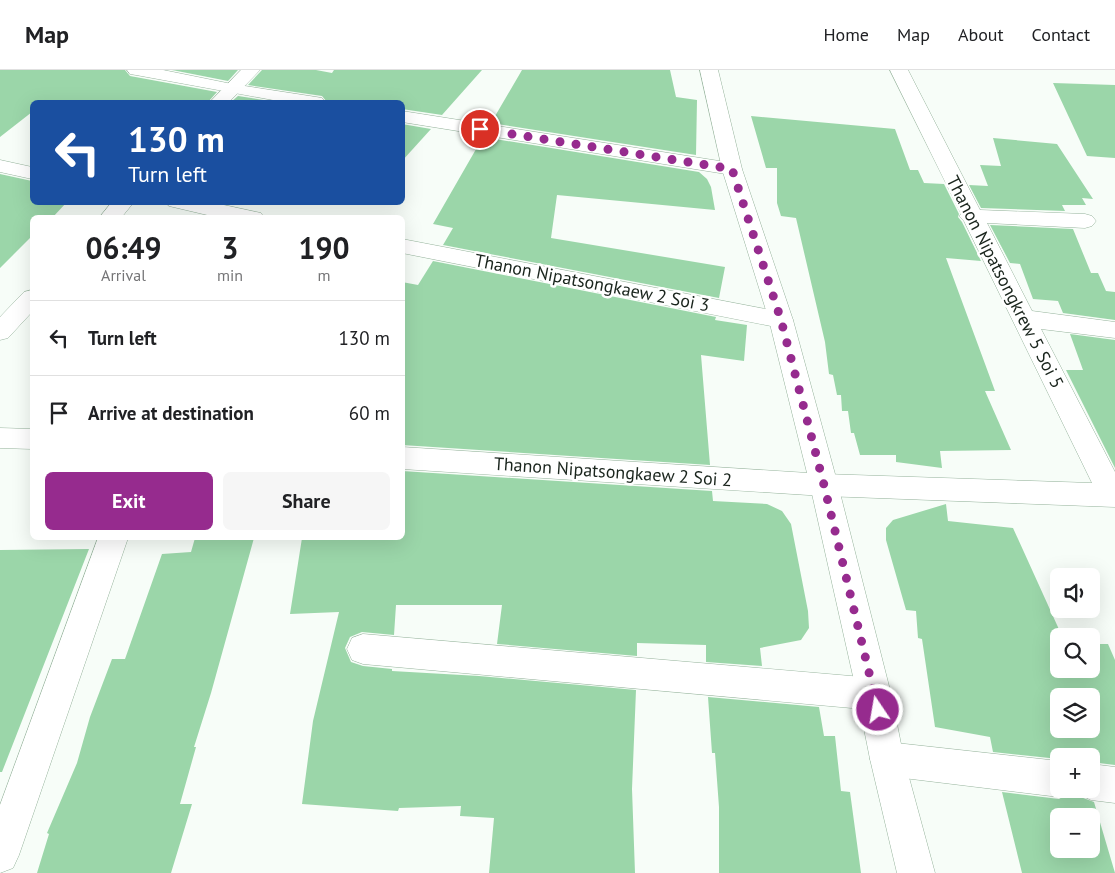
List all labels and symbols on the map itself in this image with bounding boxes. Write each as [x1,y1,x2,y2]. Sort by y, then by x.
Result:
pin [459,108,501,150]
street label: Thanon Nipatsongkrew 5 Soi 5 [942,171,1069,392]
street label: Thanon Nipatsongkaew 2 Soi 3 [473,248,711,317]
street label: Thanon Nipatsongkaew 2 Soi 2 [493,452,733,491]
position arrow [851,683,903,735]

